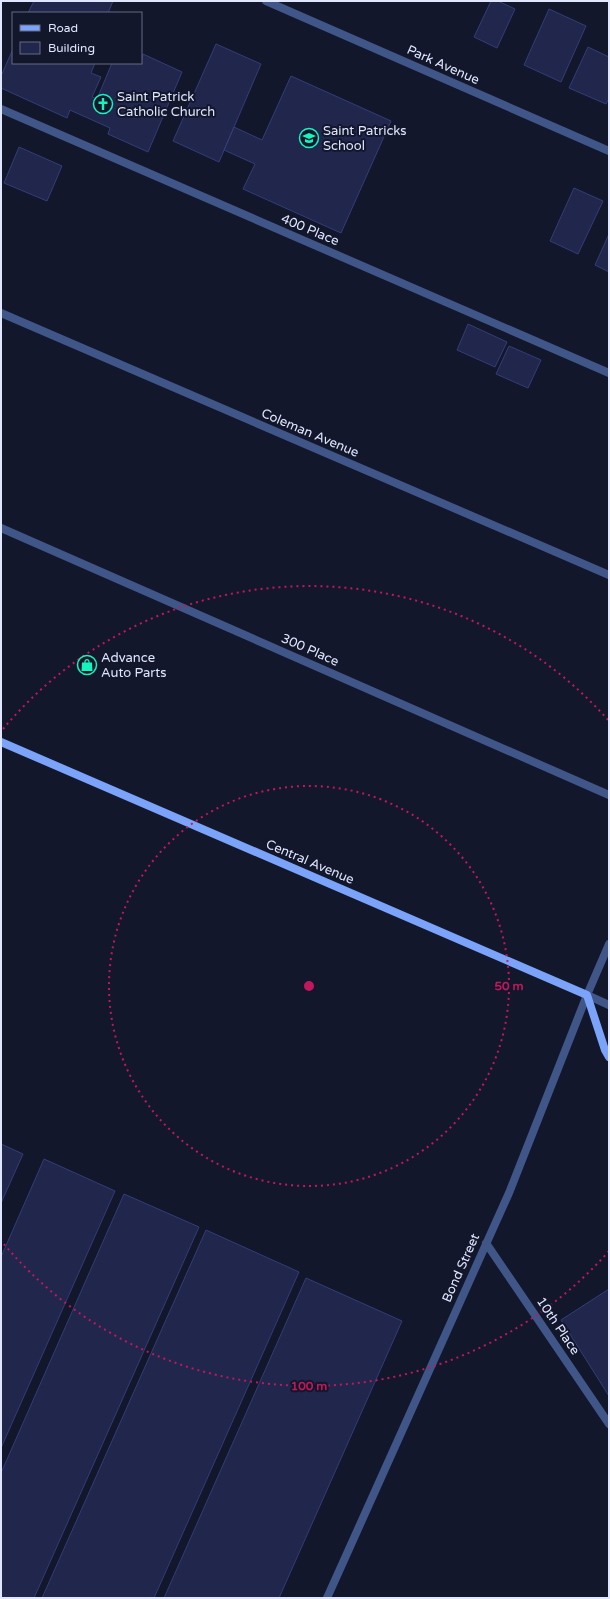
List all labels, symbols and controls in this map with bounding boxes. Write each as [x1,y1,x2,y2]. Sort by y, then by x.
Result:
legend [12,12,142,64]
text: Road [48,21,78,35]
text: Building [48,41,95,55]
street label: Park Avenue [404,42,482,88]
place label: Saint Patrick Catholic Church [117,89,215,120]
church icon: Saint Patrick Catholic Church [92,93,114,115]
place label: Saint Patricks School [323,123,407,154]
school or university icon: Saint Patricks School [298,127,320,149]
street label: 400 Place [279,211,341,249]
street label: Coleman Avenue [259,405,361,461]
street label: 300 Place [279,630,341,670]
place label: Advance Auto Parts [101,650,166,681]
shop icon: Advance Auto Parts [76,654,98,676]
street label: Central Avenue [263,836,357,888]
centre of rings [302,979,316,993]
text: 50 m [494,979,524,993]
street label: Bond Street [439,1231,483,1305]
street label: 10th Place [533,1294,583,1358]
text: 100 m [291,1379,327,1393]

